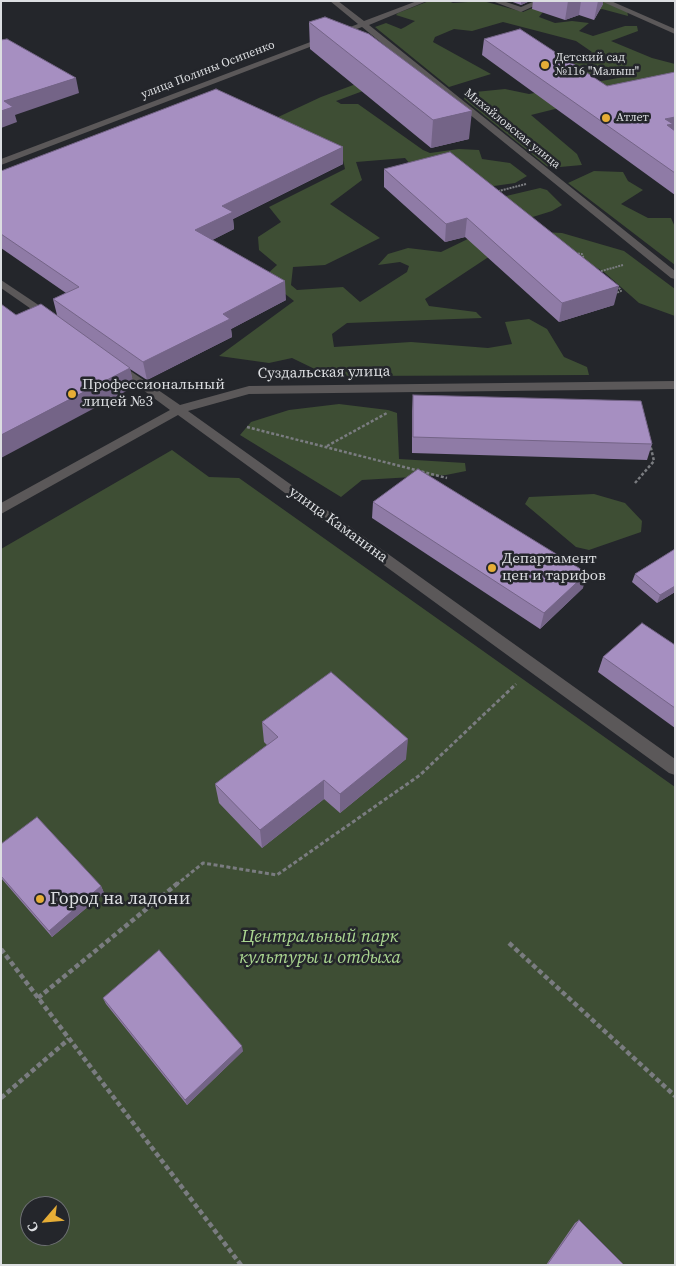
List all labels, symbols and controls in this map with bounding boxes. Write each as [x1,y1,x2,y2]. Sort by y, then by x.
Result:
street label: улица Полины Осипенко [139,38,277,102]
place label: Детский сад №116 "Малыш" [555,51,639,79]
marker: Детский сад №116 "Малыш" [539,59,551,71]
street label: Михайловская улица [461,86,563,172]
place label: Атлет [616,111,649,125]
marker: Атлет [600,112,612,124]
street label: Суздальская улица [258,363,390,383]
place label: Профессиональный лицей №3 [82,376,225,411]
marker: Профессиональный лицей №3 [66,388,78,400]
street label: улица Каманина [285,483,391,567]
place label: Департамент цен и тарифов [502,550,606,585]
marker: Департамент цен и тарифов [486,562,498,574]
place label: Город на ладони [50,888,190,910]
marker: Город на ладони [34,893,46,905]
park label: Центральный парк культуры и отдыха [239,926,401,969]
north arrow [20,1196,70,1246]
text: С [22,1219,43,1236]

